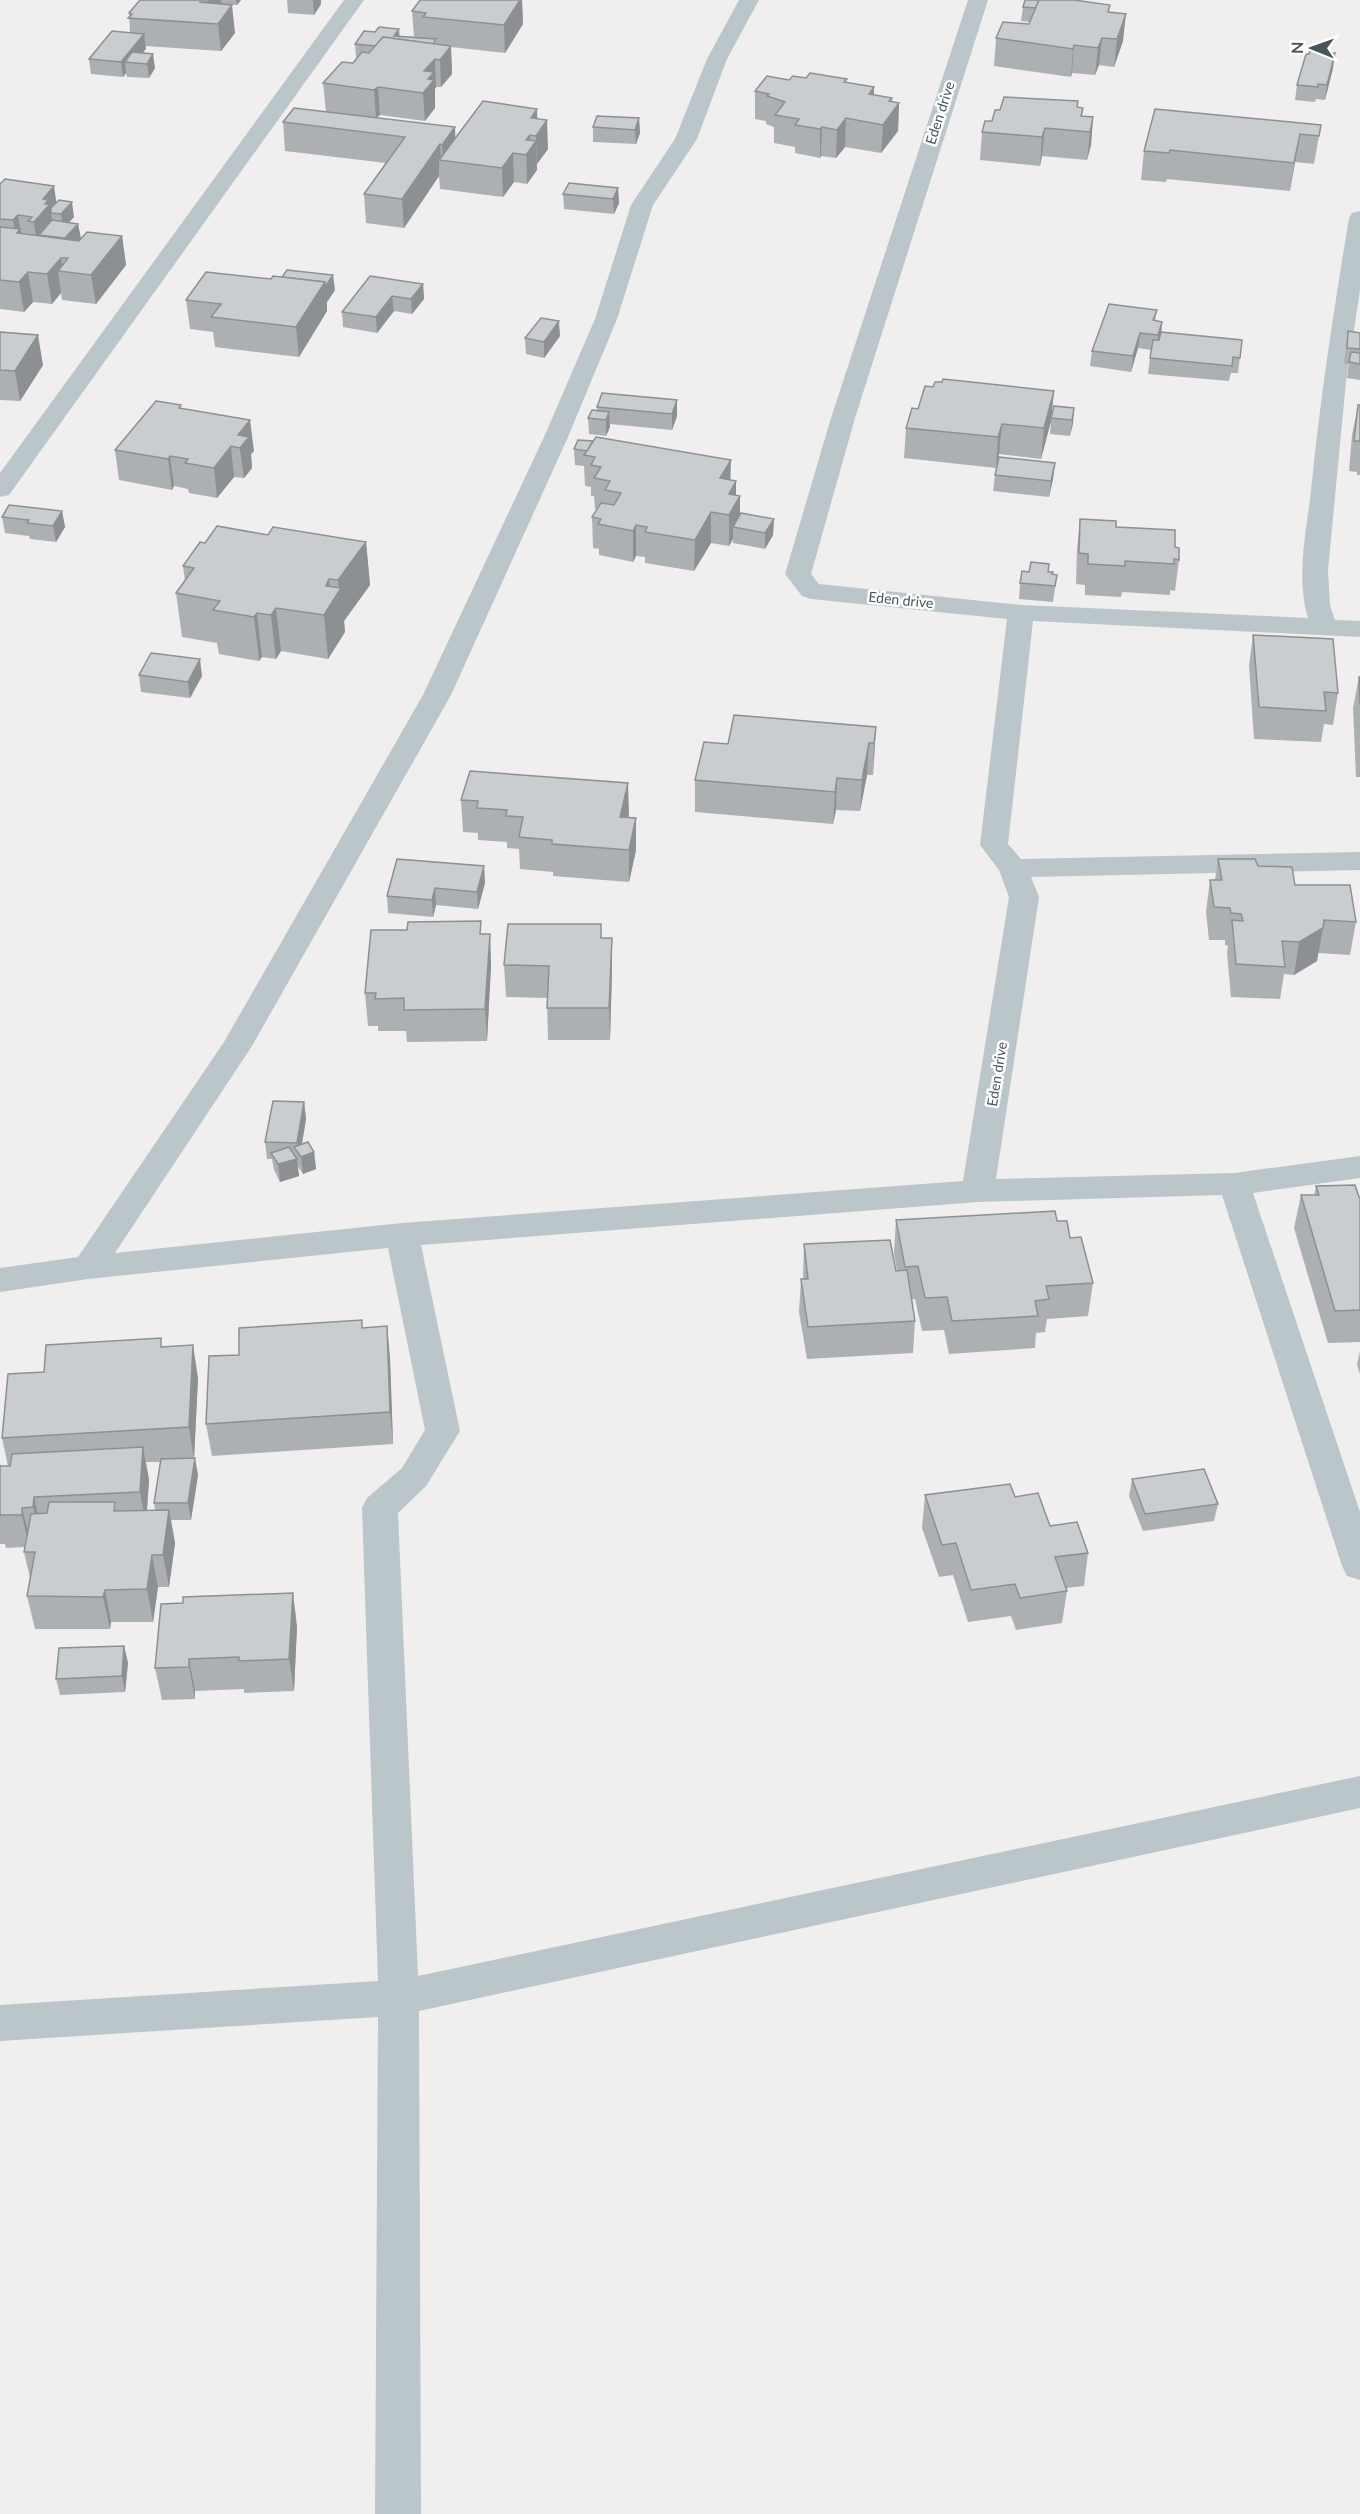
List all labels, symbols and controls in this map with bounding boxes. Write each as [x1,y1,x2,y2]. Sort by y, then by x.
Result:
north arrow [1282,18,1342,78]
text: N [1287,41,1306,54]
street label: Eden drive [921,79,958,146]
street label: Eden drive [868,588,934,611]
street label: Eden drive [983,1040,1010,1107]

